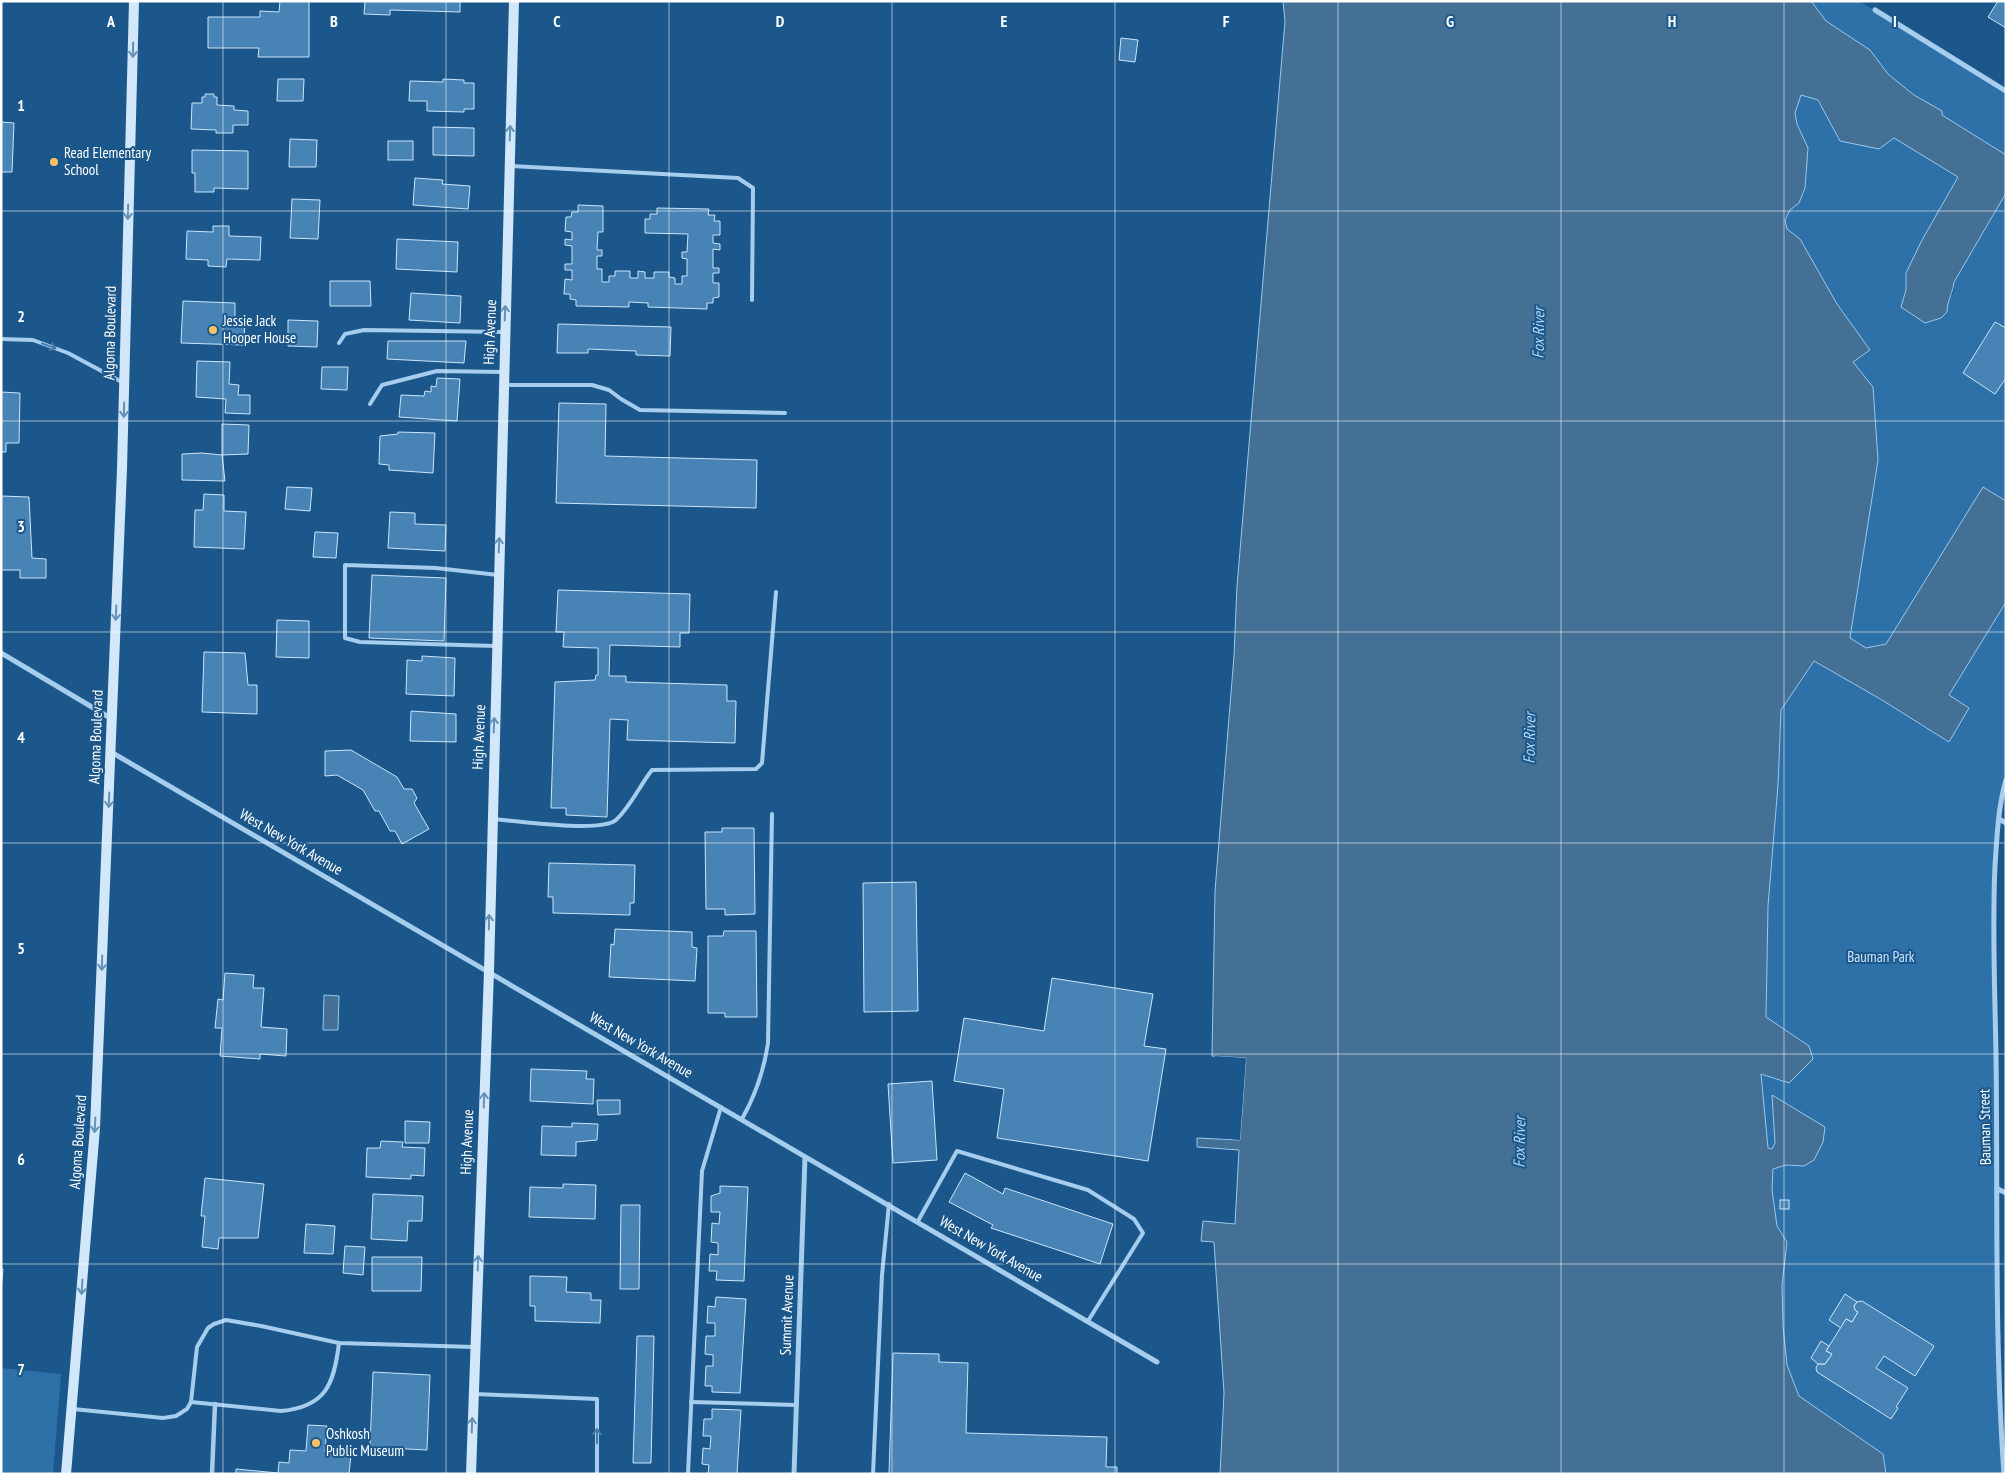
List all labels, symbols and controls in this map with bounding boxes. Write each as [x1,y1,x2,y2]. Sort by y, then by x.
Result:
text: A [106,11,116,31]
text: B [330,11,338,31]
text: C [553,11,561,31]
text: D [776,11,785,31]
text: E [1001,11,1008,31]
text: F [1223,11,1230,31]
text: G [1446,11,1454,31]
text: H [1668,11,1676,31]
text: I [1893,11,1897,31]
one-way arrow [128,42,137,58]
text: 1 [17,95,25,115]
one-way arrow [506,125,515,141]
place label: Read Elementary School [64,143,151,179]
marker: Read Elementary School [48,156,60,168]
one-way arrow [124,204,133,220]
street label: Algoma Boulevard [99,286,120,380]
street label: High Avenue [479,299,500,365]
one-way arrow [501,305,510,321]
water label: Fox River [1528,305,1548,359]
text: 2 [17,306,25,326]
place label: Jessie Jack Hooper House [222,311,296,347]
marker: Jessie Jack Hooper House [207,324,219,336]
one-way arrow [41,342,56,351]
one-way arrow [119,402,128,418]
text: 3 [17,516,25,536]
one-way arrow [494,538,504,554]
one-way arrow [112,605,121,621]
street label: Algoma Boulevard [84,689,107,784]
street label: High Avenue [468,704,489,770]
water label: Fox River [1519,710,1539,764]
one-way arrow [489,718,499,734]
text: 4 [17,727,25,747]
one-way arrow [104,792,113,808]
street label: West New York Avenue [236,804,346,879]
one-way arrow [484,914,494,930]
text: 5 [17,938,25,958]
park label: Bauman Park [1847,947,1915,966]
one-way arrow [97,954,106,970]
street label: West New York Avenue [586,1007,696,1082]
street label: Bauman Street [1974,1089,1995,1165]
one-way arrow [479,1092,489,1108]
street label: Algoma Boulevard [65,1094,90,1190]
street label: High Avenue [456,1109,477,1175]
water label: Fox River [1509,1114,1529,1168]
one-way arrow [90,1117,99,1133]
text: 6 [17,1149,25,1169]
street label: West New York Avenue [936,1211,1046,1286]
one-way arrow [473,1255,482,1271]
street label: Summit Avenue [776,1274,797,1356]
one-way arrow [77,1279,87,1295]
text: 7 [17,1359,25,1379]
one-way arrow [467,1417,477,1434]
place label: Oshkosh Public Museum [326,1424,404,1460]
one-way arrow [592,1428,602,1444]
marker: Oshkosh Public Museum [310,1437,322,1449]

